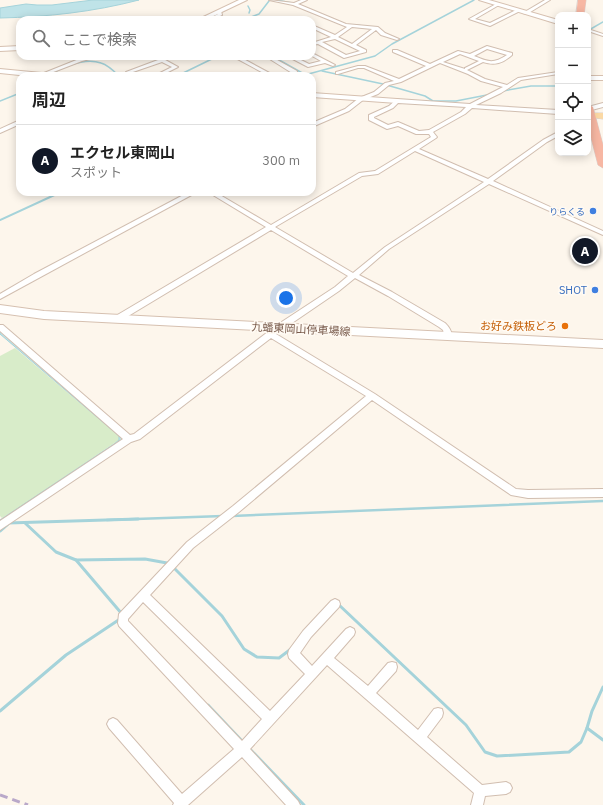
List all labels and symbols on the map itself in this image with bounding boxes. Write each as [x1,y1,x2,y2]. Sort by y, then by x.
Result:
place label: りらくる [549,206,585,217]
marker: りらくる [588,206,598,216]
pin: A [572,236,598,266]
place label: SHOT [559,283,588,297]
marker: SHOT [590,285,600,295]
your location [276,288,296,308]
street label: 九蟠東岡山停車場線 [251,319,351,339]
place label: お好み鉄板どろ [480,319,557,333]
marker: お好み鉄板どろ [560,321,570,331]

